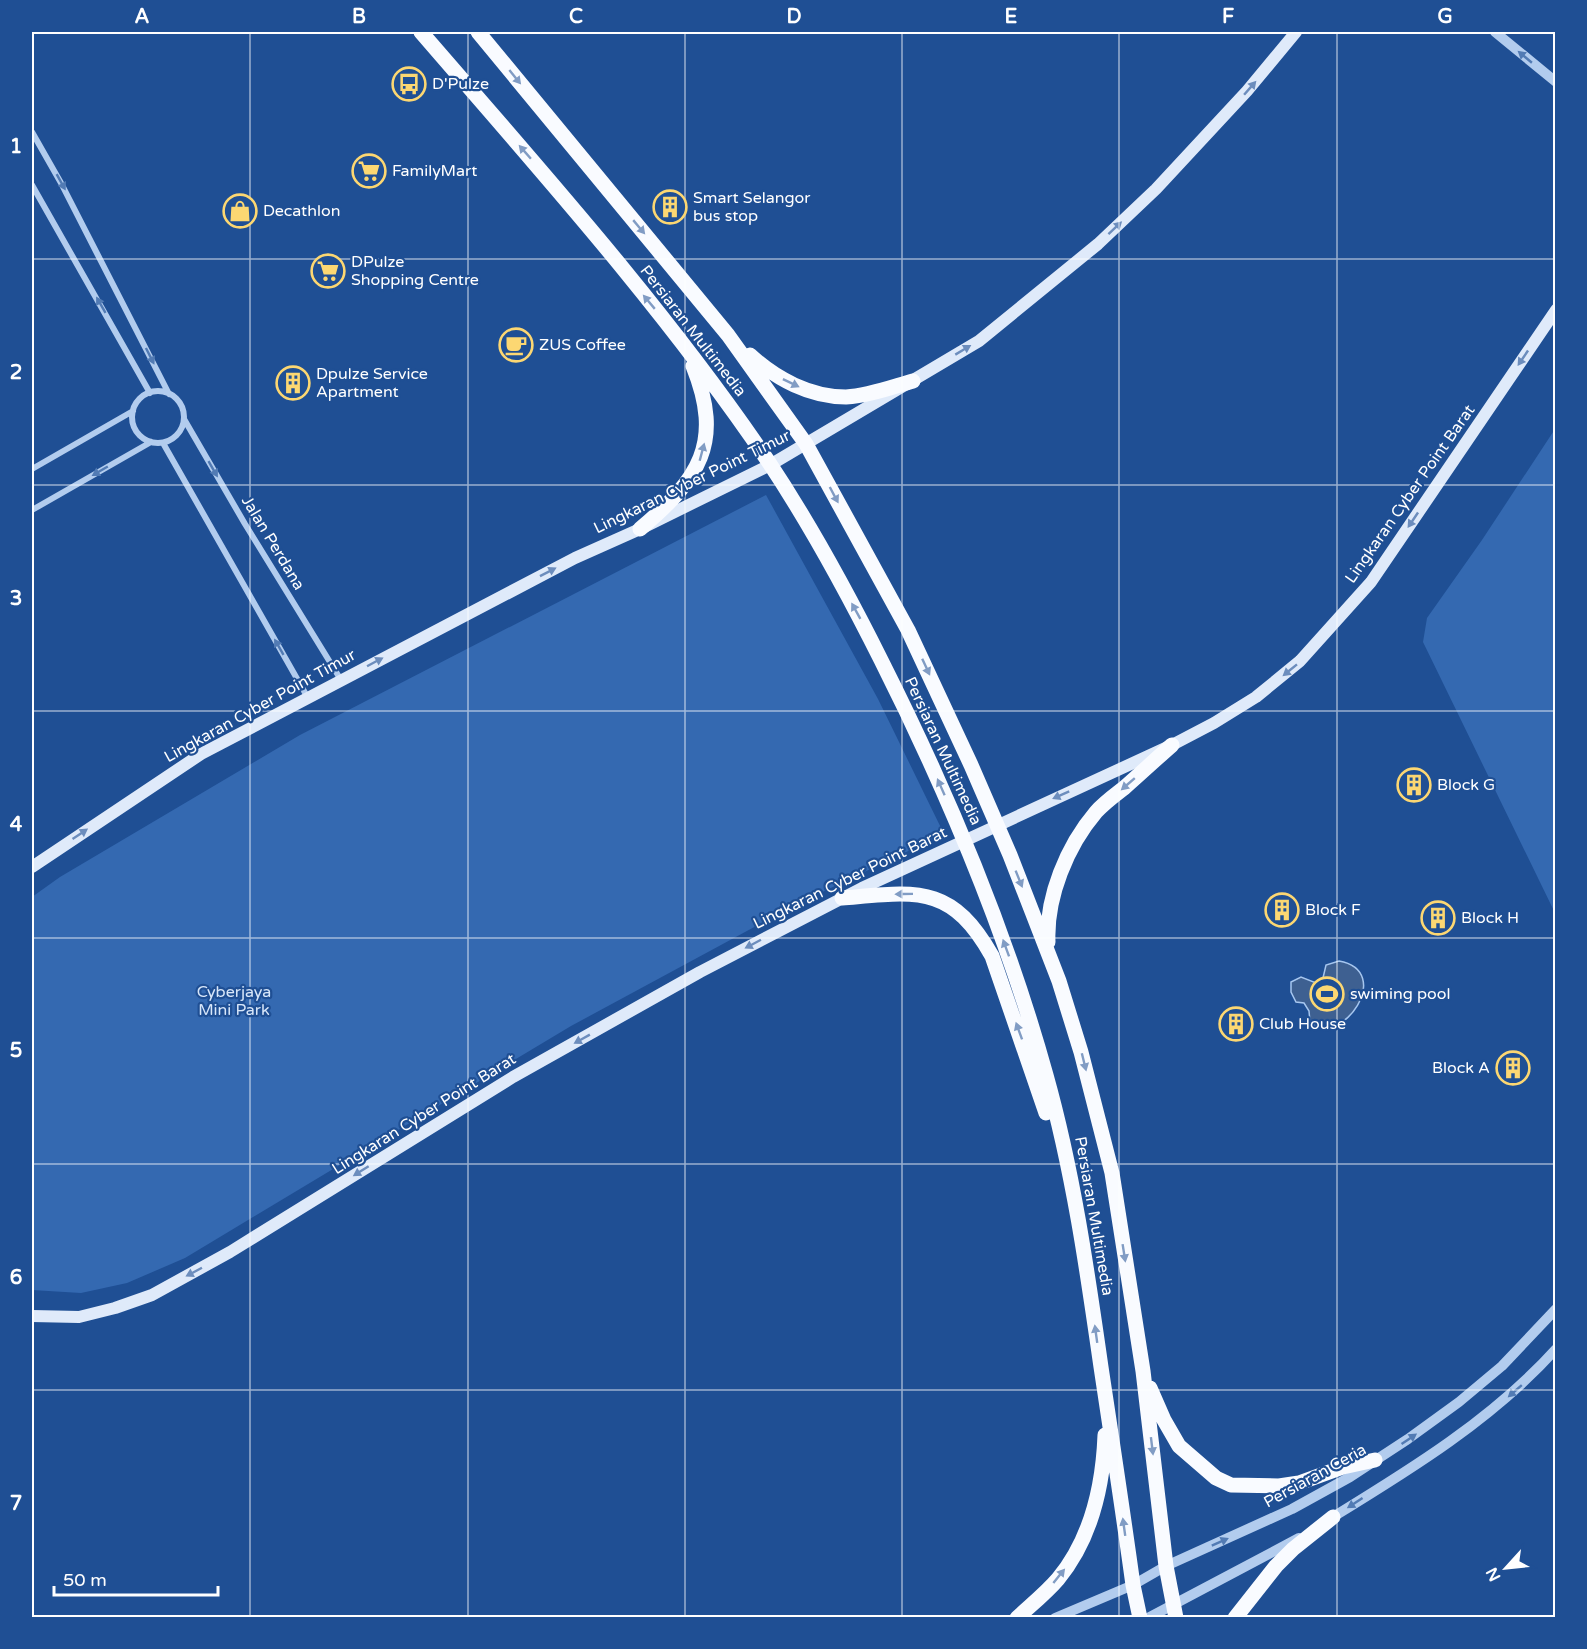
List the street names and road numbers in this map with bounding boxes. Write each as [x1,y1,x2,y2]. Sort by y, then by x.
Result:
street label: Persiaran Multimedia [635,261,751,401]
street label: Lingkaran Cyber Point Barat [1341,401,1479,587]
street label: Lingkaran Cyber Point Timur [590,425,794,538]
street label: Jalan Perdana [237,492,309,594]
street label: Lingkaran Cyber Point Timur [161,644,360,767]
street label: Persiaran Multimedia [900,674,986,828]
street label: Lingkaran Cyber Point Barat [750,822,950,934]
street label: Lingkaran Cyber Point Barat [328,1049,520,1179]
street label: Persiaran Multimedia [1070,1135,1118,1297]
street label: Persiaran Ceria [1260,1440,1370,1512]

